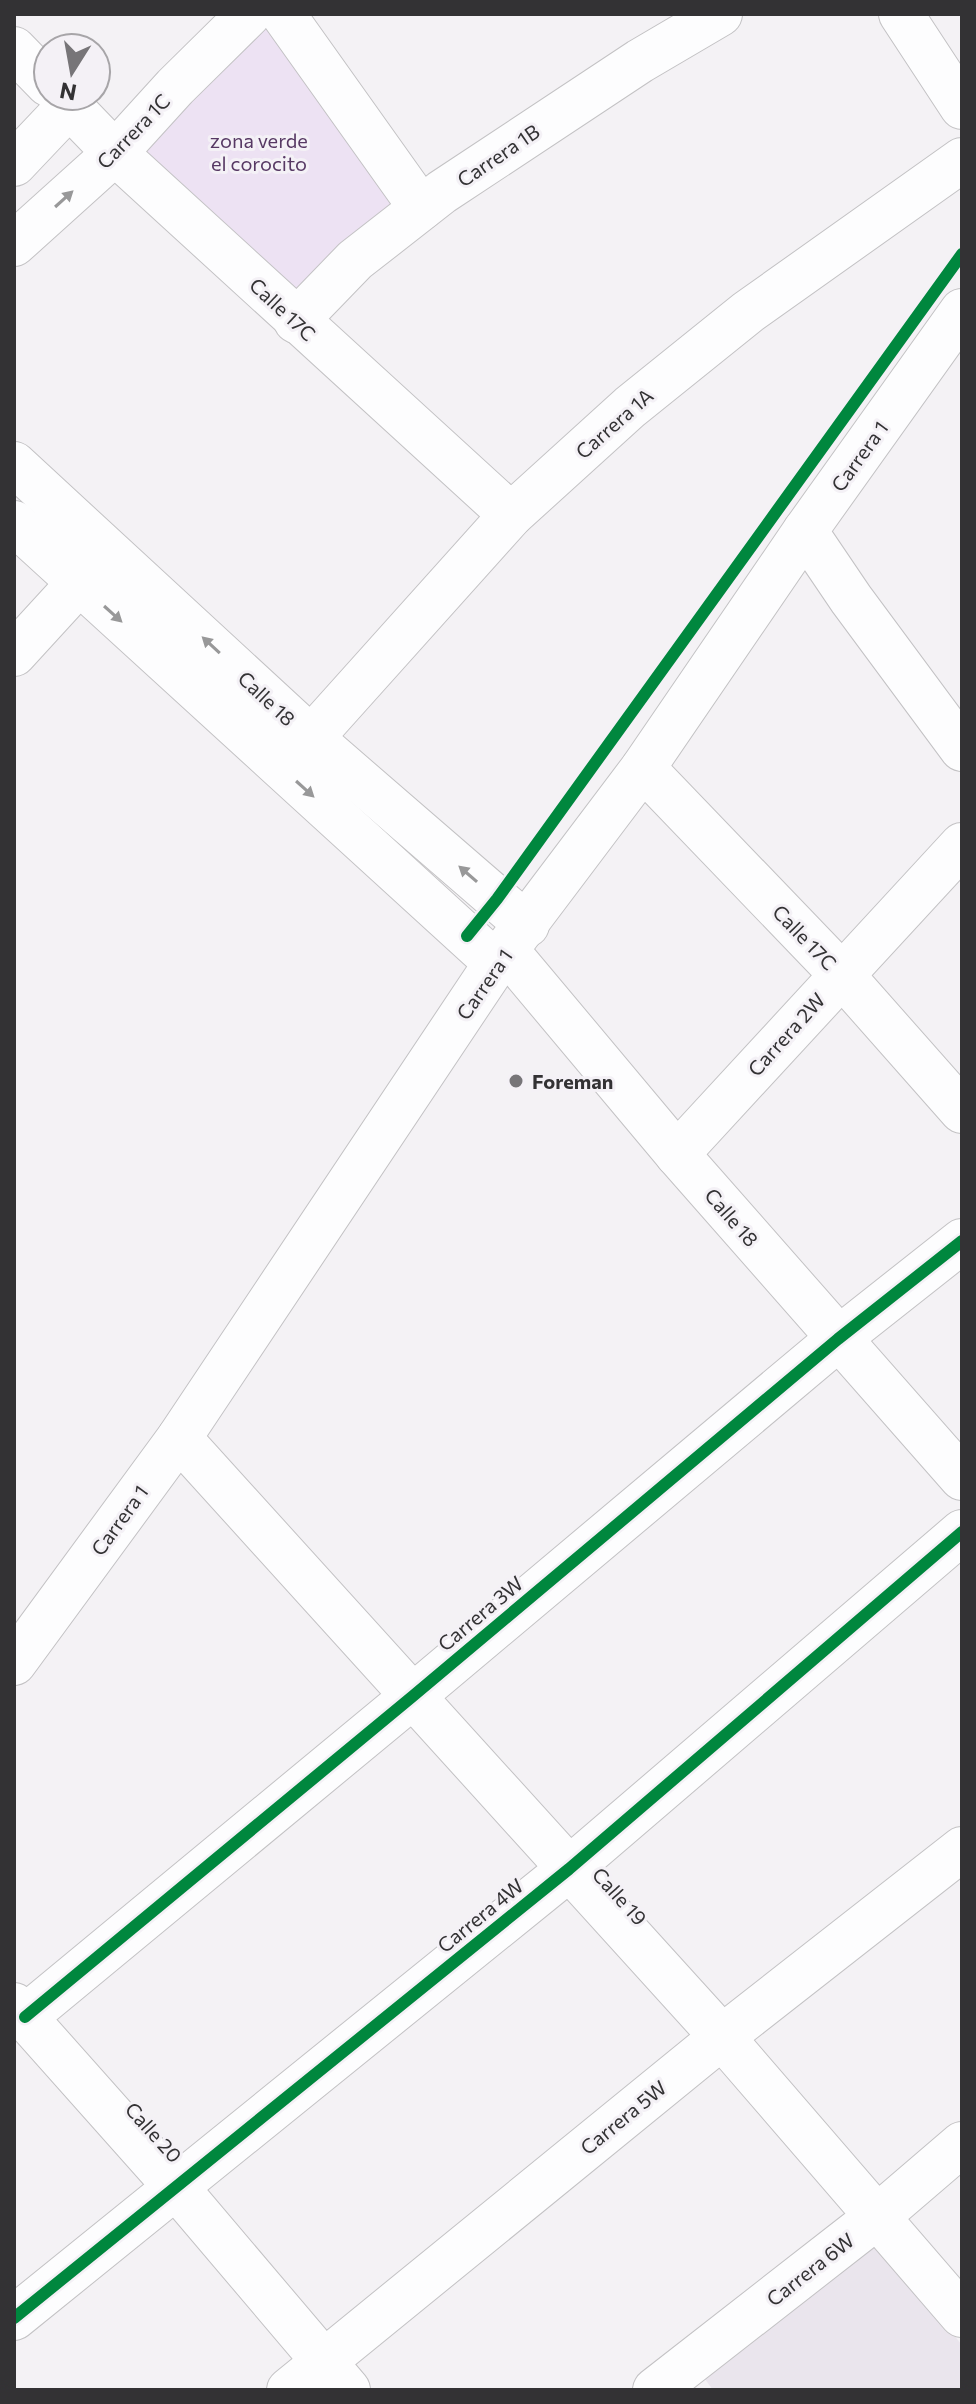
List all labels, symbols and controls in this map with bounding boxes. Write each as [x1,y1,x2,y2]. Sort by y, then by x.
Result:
north arrow [32,32,112,112]
text: N [57,77,79,107]
street label: Carrera 1C [91,89,175,173]
street label: Carrera 1B [452,119,544,191]
park label: zona verde el corocito [210,128,308,175]
one-way arrow [55,190,74,208]
street label: Calle 17C [245,272,321,346]
street label: Carrera 1A [570,383,658,463]
street label: Carrera 1 [825,416,893,496]
one-way arrow [103,604,122,622]
one-way arrow [201,637,220,655]
street label: Calle 18 [233,666,301,730]
one-way arrow [296,779,315,797]
one-way arrow [458,866,478,883]
street label: Calle 17C [768,899,842,975]
street label: Carrera 1 [451,944,517,1024]
street label: Carrera 2W [742,987,830,1081]
place label: Foreman [532,1069,613,1093]
marker: Foreman [507,1072,525,1090]
street label: Calle 18 [700,1183,764,1251]
street label: Carrera 1 [85,1480,153,1560]
street label: Carrera 3W [433,1570,527,1656]
street label: Calle 19 [588,1862,652,1930]
street label: Carrera 4W [432,1873,528,1957]
street label: Carrera 5W [575,2075,671,2159]
street label: Calle 20 [121,2097,187,2167]
street label: Carrera 6W [761,2227,859,2311]

